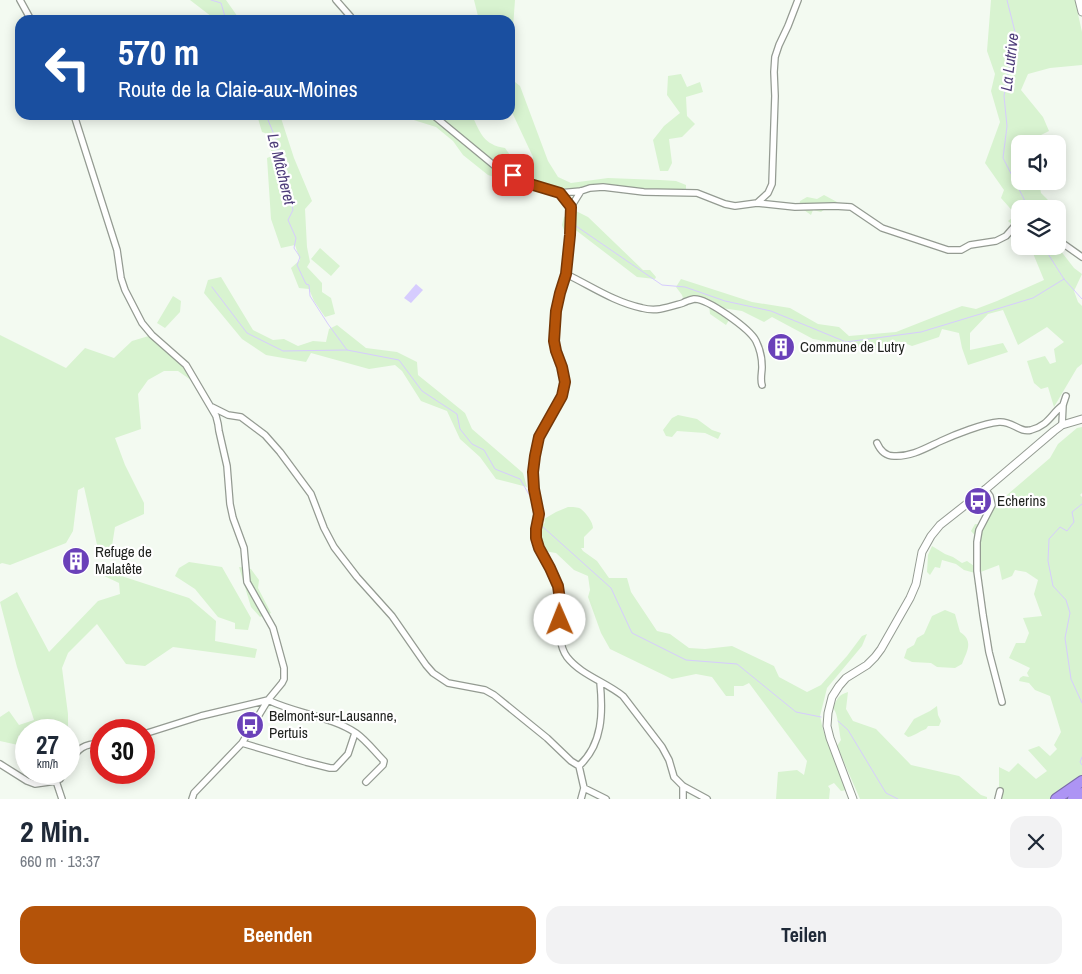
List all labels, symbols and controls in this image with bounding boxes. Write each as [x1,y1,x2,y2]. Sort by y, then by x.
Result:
text: 570 m [118,29,199,76]
water label: La Lutrive [995,32,1023,92]
icon: left [35,35,100,100]
text: Route de la Claie-aux-Moines [118,74,358,104]
water label: Le Mâcheret [263,131,302,207]
map controls [1011,135,1066,255]
button: sound [1011,135,1066,190]
pin [492,154,534,196]
icon: arrive [499,161,527,189]
button: layers [1011,200,1066,255]
building icon: Commune de Lutry [766,332,796,362]
place label: Commune de Lutry [800,336,905,357]
bus stop icon: Echerins [963,486,993,516]
place label: Echerins [997,490,1046,511]
place label: Refuge de Malatête [95,541,152,579]
building icon: Refuge de Malatête [61,546,91,576]
position arrow [533,593,585,645]
place label: Belmont-sur-Lausanne, Pertuis [269,705,397,743]
bus stop icon: Belmont-sur-Lausanne, Pertuis [235,710,265,740]
speed limit sign: 30 [90,719,155,784]
text: 27 [36,728,59,762]
text: km/h [37,756,58,772]
text: 2 Min. [20,811,90,851]
button: close [1010,816,1062,868]
text: 660 m · 13:37 [20,850,100,872]
button: Beenden [20,906,536,964]
button: Teilen [546,906,1062,964]

